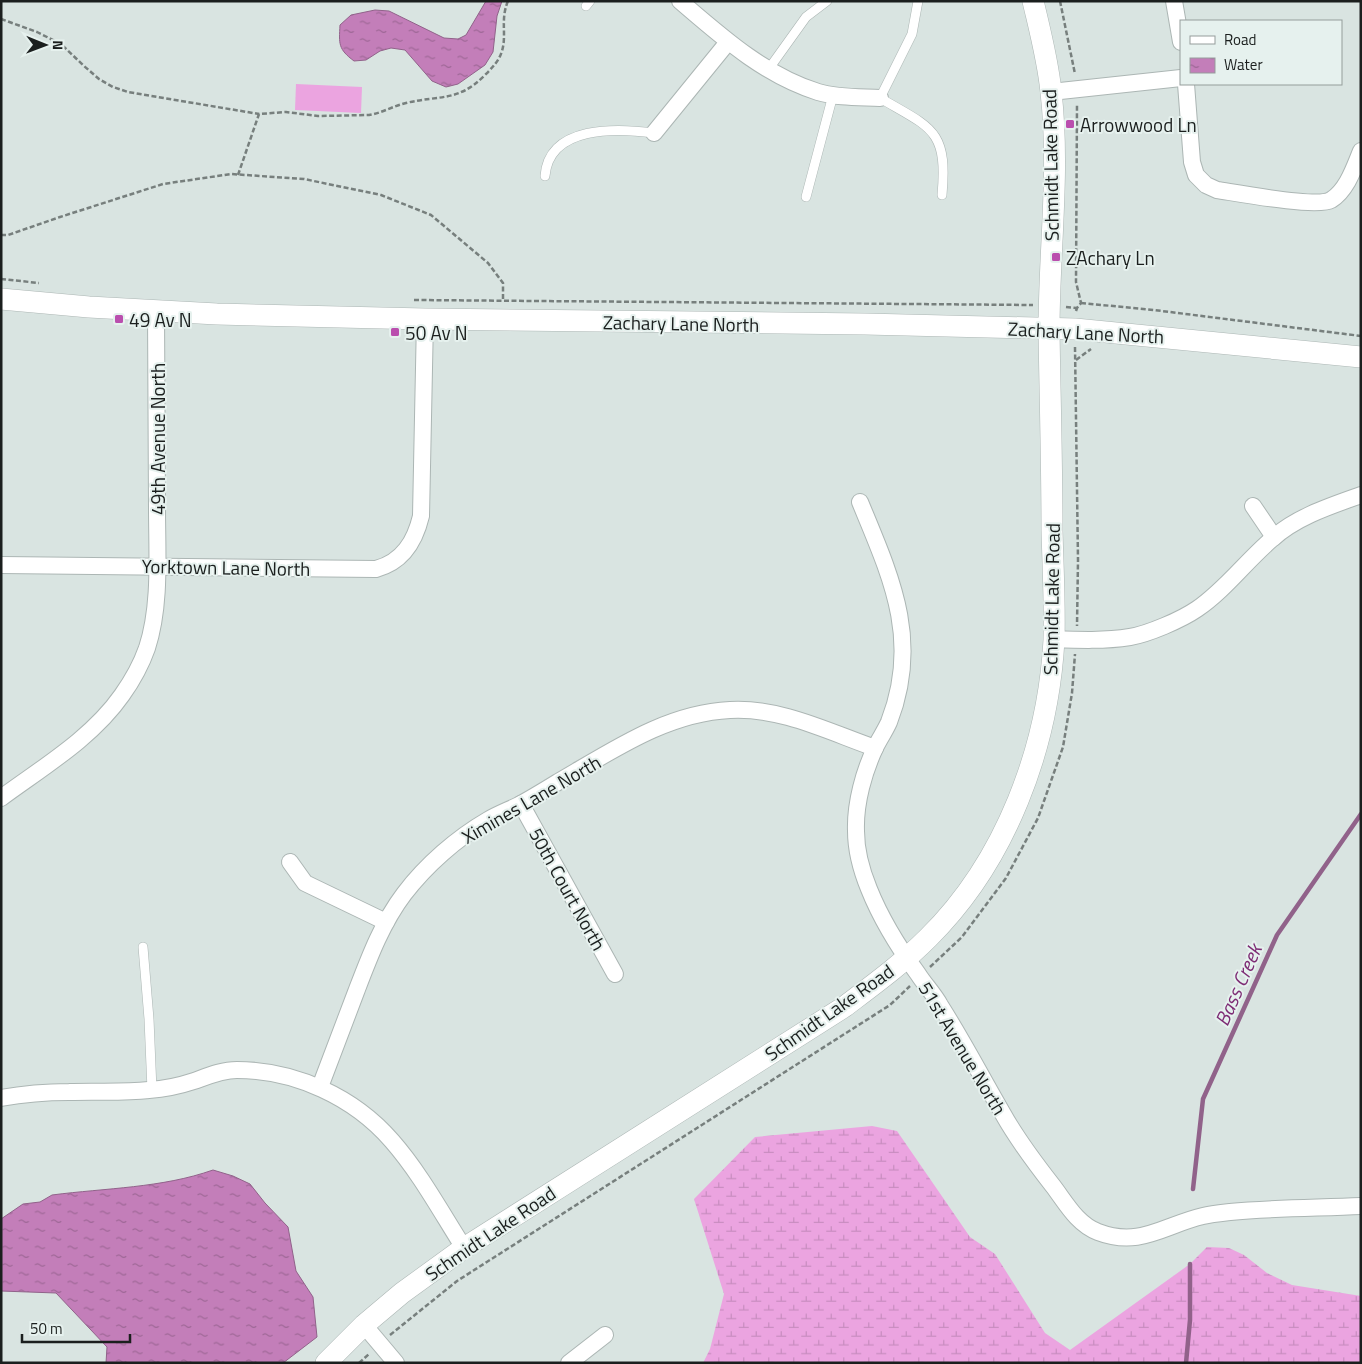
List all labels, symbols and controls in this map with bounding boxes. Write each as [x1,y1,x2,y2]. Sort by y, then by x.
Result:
north arrow [20,20,70,70]
legend [1180,20,1342,85]
text: Road [1224,28,1256,51]
text: N [48,40,69,50]
text: Water [1224,53,1263,76]
street label: Schmidt Lake Road [1034,89,1066,241]
place label: Arrowwood Ln [1080,110,1197,139]
marker: Arrowwood Ln [1064,118,1076,130]
place label: ZAchary Ln [1066,243,1155,272]
marker: ZAchary Ln [1050,251,1062,263]
place label: 49 Av N [129,305,192,334]
street label: Zachary Lane North [603,307,759,339]
marker: 49 Av N [113,313,125,325]
street label: Zachary Lane North [1007,313,1165,351]
place label: 50 Av N [405,318,468,347]
marker: 50 Av N [389,326,401,338]
street label: 49th Avenue North [143,363,172,515]
street label: Schmidt Lake Road [1035,523,1067,675]
street label: Yorktown Lane North [141,551,311,583]
street label: Ximines Lane North [456,747,606,851]
street label: 50th Court North [522,822,614,956]
water label: Bass Creek [1206,937,1271,1031]
street label: Schmidt Lake Road [758,956,900,1068]
street label: 51st Avenue North [912,976,1014,1120]
street label: Schmidt Lake Road [419,1178,561,1288]
scale bar [22,1312,130,1344]
text: 50 m [30,1317,63,1340]

